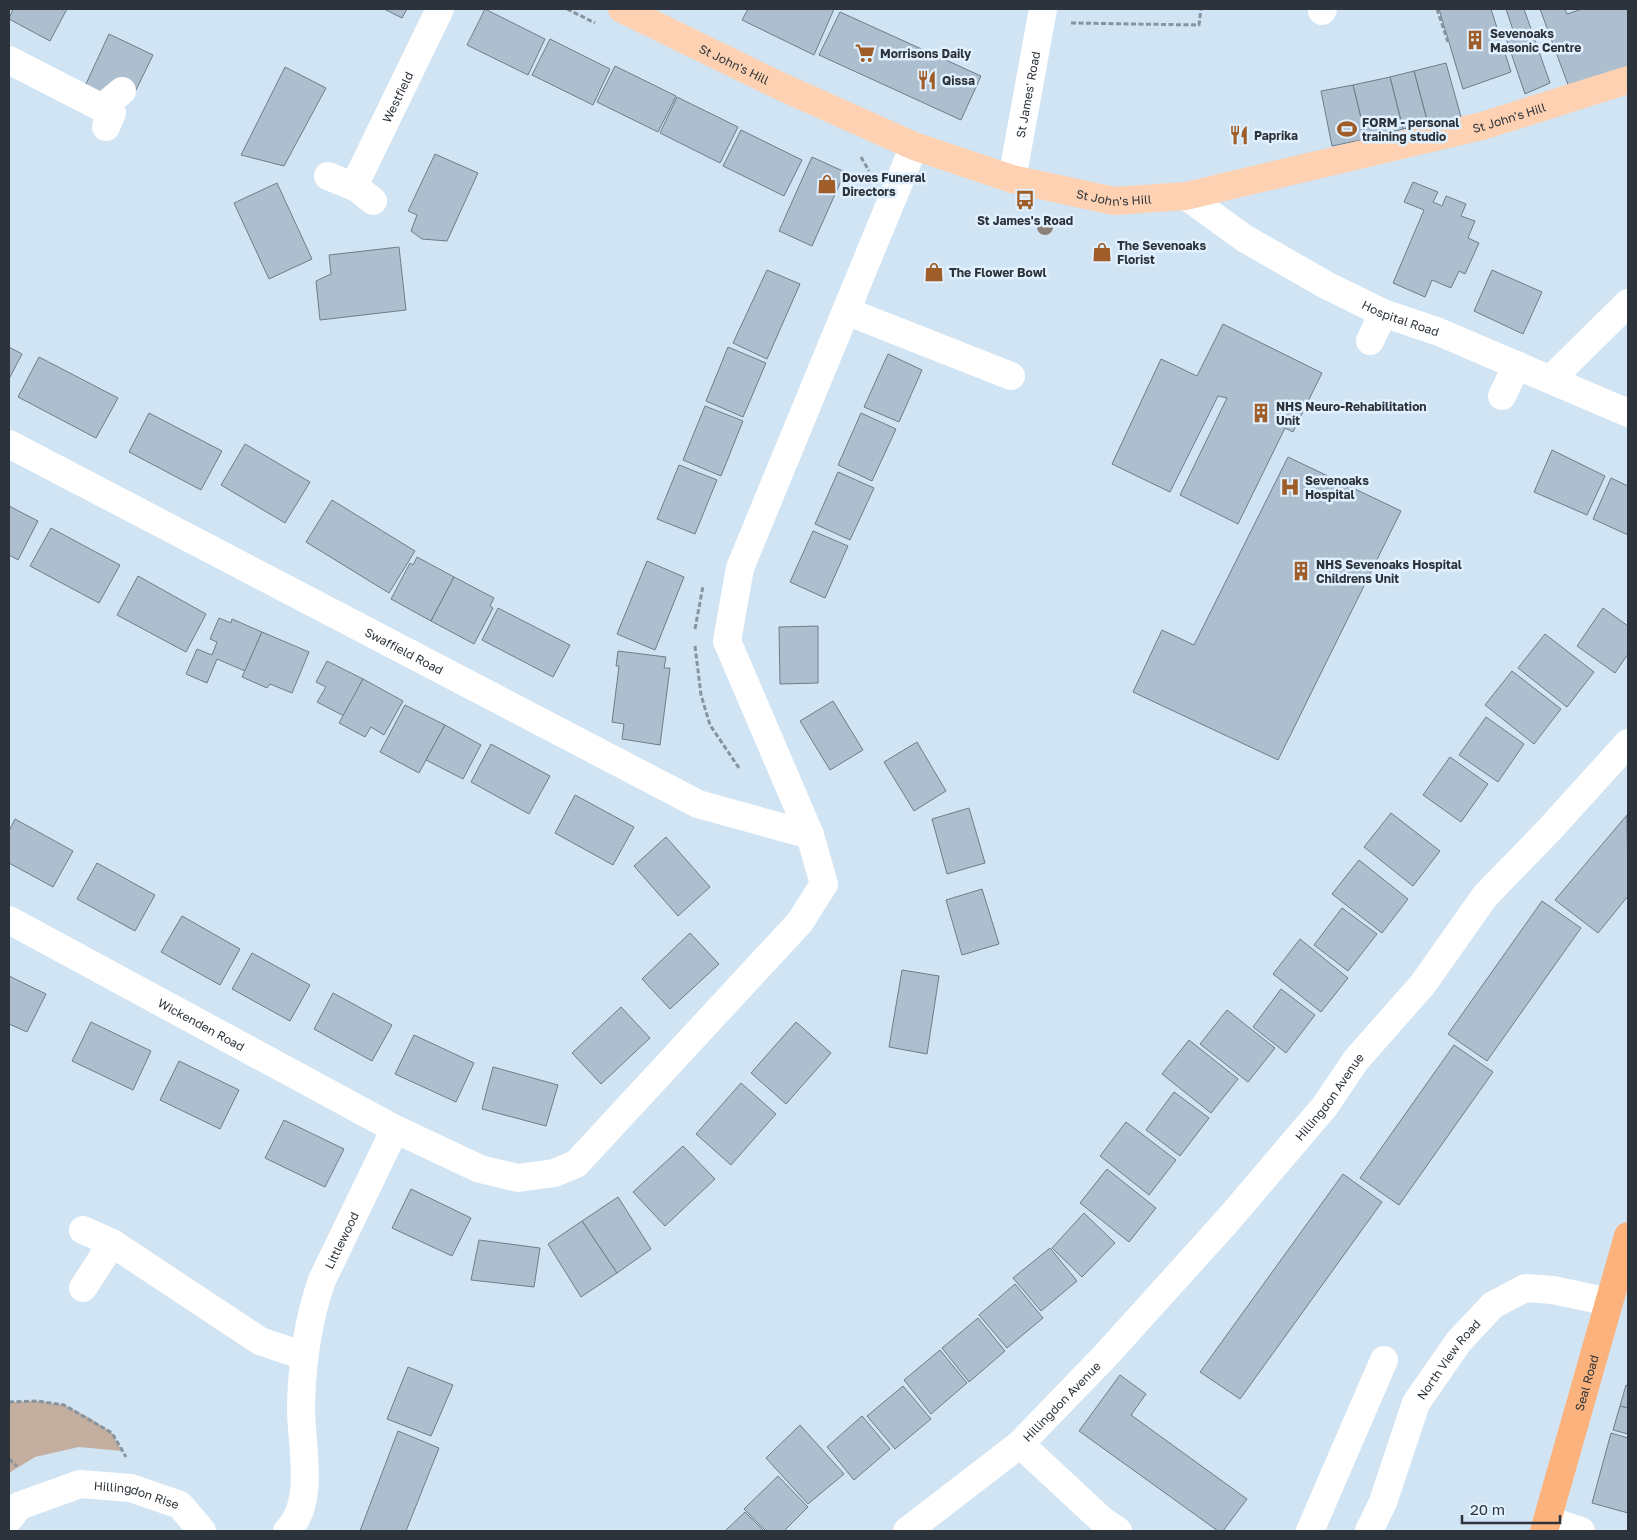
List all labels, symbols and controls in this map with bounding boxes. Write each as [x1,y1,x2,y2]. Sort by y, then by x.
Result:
place label: Sevenoaks Masonic Centre [1490,26,1581,55]
building icon: Sevenoaks Masonic Centre [1464,29,1486,51]
street label: St John's Hill [697,40,772,87]
supermarket icon: Morrisons Daily [854,42,876,64]
place label: Morrisons Daily [880,46,972,61]
street label: St James' Road [1012,50,1043,139]
street label: Westfield [379,69,416,125]
restaurant icon: Qissa [916,69,938,91]
place label: Qissa [942,73,975,88]
street label: St John's Hill [1471,99,1548,136]
place label: FORM - personal training studio [1362,115,1459,144]
sports icon: FORM - personal training studio [1336,118,1358,140]
restaurant icon: Paprika [1228,124,1250,146]
place label: Paprika [1254,128,1298,143]
place label: Doves Funeral Directors [842,170,925,199]
shop icon: Doves Funeral Directors [816,173,838,195]
street label: St John's Hill [1075,186,1152,209]
bus stop icon: St James's Road [1014,189,1036,211]
place label: St James's Road [977,213,1073,228]
place label: The Sevenoaks Florist [1117,238,1206,267]
shop icon: The Sevenoaks Florist [1091,241,1113,263]
shop icon: The Flower Bowl [923,261,945,283]
place label: The Flower Bowl [949,265,1047,280]
street label: Hospital Road [1360,296,1441,339]
place label: NHS Neuro-Rehabilitation Unit [1276,399,1427,428]
building icon: NHS Neuro-Rehabilitation Unit [1250,402,1272,424]
place label: Sevenoaks Hospital [1305,473,1369,502]
hospital icon: Sevenoaks Hospital [1279,476,1301,498]
place label: NHS Sevenoaks Hospital Childrens Unit [1316,557,1462,586]
building icon: NHS Sevenoaks Hospital Childrens Unit [1290,560,1312,582]
street label: Swaffield Road [362,624,446,677]
street label: Wickenden Road [156,995,248,1054]
street label: Hillingdon Avenue [1292,1050,1366,1143]
street label: Littlewood [321,1209,361,1271]
street label: North View Road [1413,1316,1483,1402]
street label: Seal Road [1571,1353,1601,1413]
street label: Hillingdon Avenue [1019,1358,1103,1444]
street label: Hillingdon Rise [93,1478,181,1512]
scale bar [1462,1492,1560,1524]
text: 20 m [1470,1500,1505,1518]

